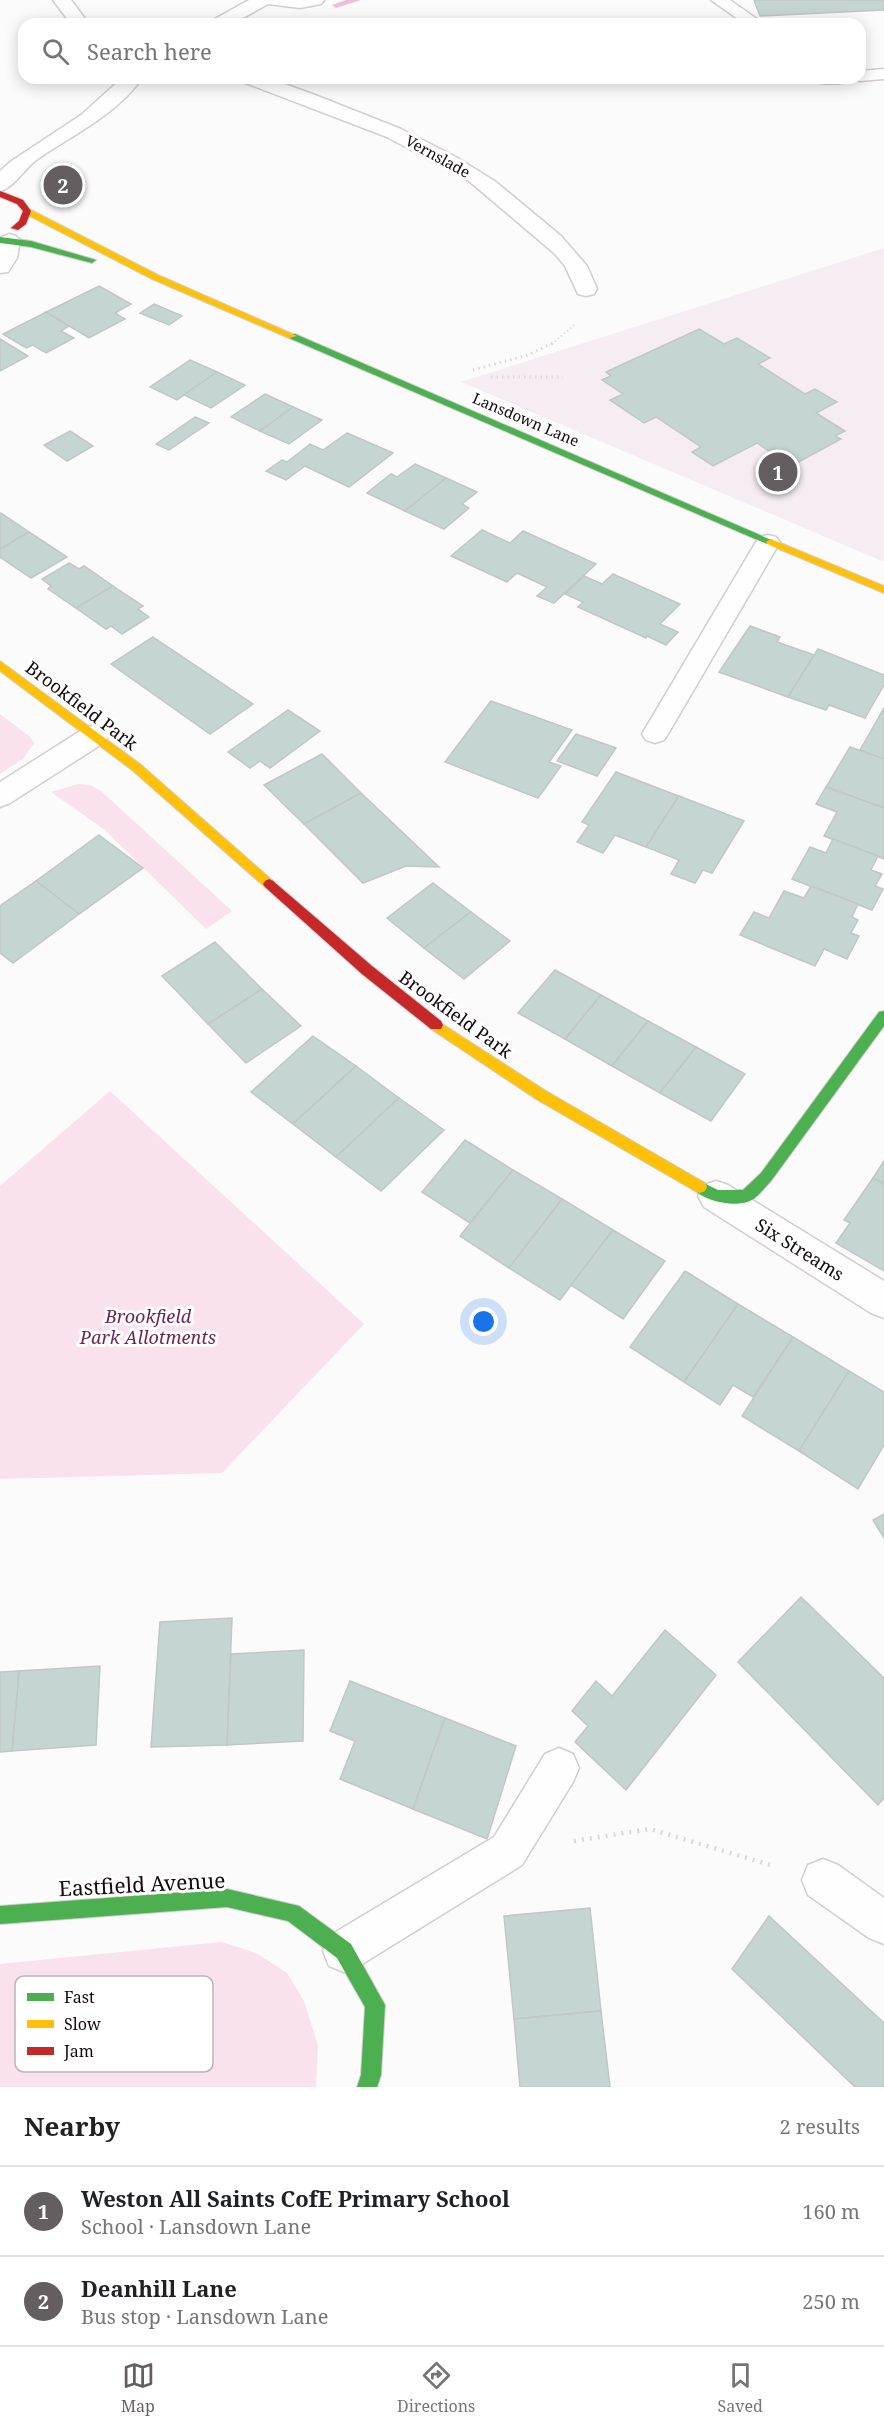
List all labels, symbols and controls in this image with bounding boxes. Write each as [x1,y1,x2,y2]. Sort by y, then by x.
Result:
search box [18,18,866,84]
icon: search [39,35,72,68]
text: Search here [87,36,212,66]
street label: Vernslade [402,130,474,182]
pin: 2 [44,162,82,207]
street label: Lansdown Lane [470,388,582,450]
pin: 1 [758,450,798,494]
street label: Brookfield Park [21,655,143,755]
street label: Brookfield Park [395,965,518,1063]
street label: Six Streams [751,1212,849,1286]
park label: Brookfield Park Allotments [79,1304,216,1349]
your location [469,1307,498,1336]
street label: Eastfield Avenue [58,1866,226,1902]
legend [15,1976,213,2072]
text: Fast [64,1986,95,2008]
text: Slow [64,2013,101,2035]
text: Jam [63,2040,94,2062]
text: Nearby [24,2108,120,2144]
text: 2 results [780,2113,860,2140]
text: Weston All Saints CofE Primary School [81,2183,510,2213]
text: 1 [38,2198,49,2225]
text: 160 m [802,2198,860,2225]
text: School · Lansdown Lane [81,2213,311,2240]
text: Deanhill Lane [81,2273,237,2303]
text: 2 [38,2288,49,2315]
text: 250 m [802,2288,860,2315]
text: Bus stop · Lansdown Lane [81,2303,328,2330]
tab: Map [121,2359,155,2417]
tab: Directions [397,2359,475,2417]
tab: Saved [718,2359,763,2417]

